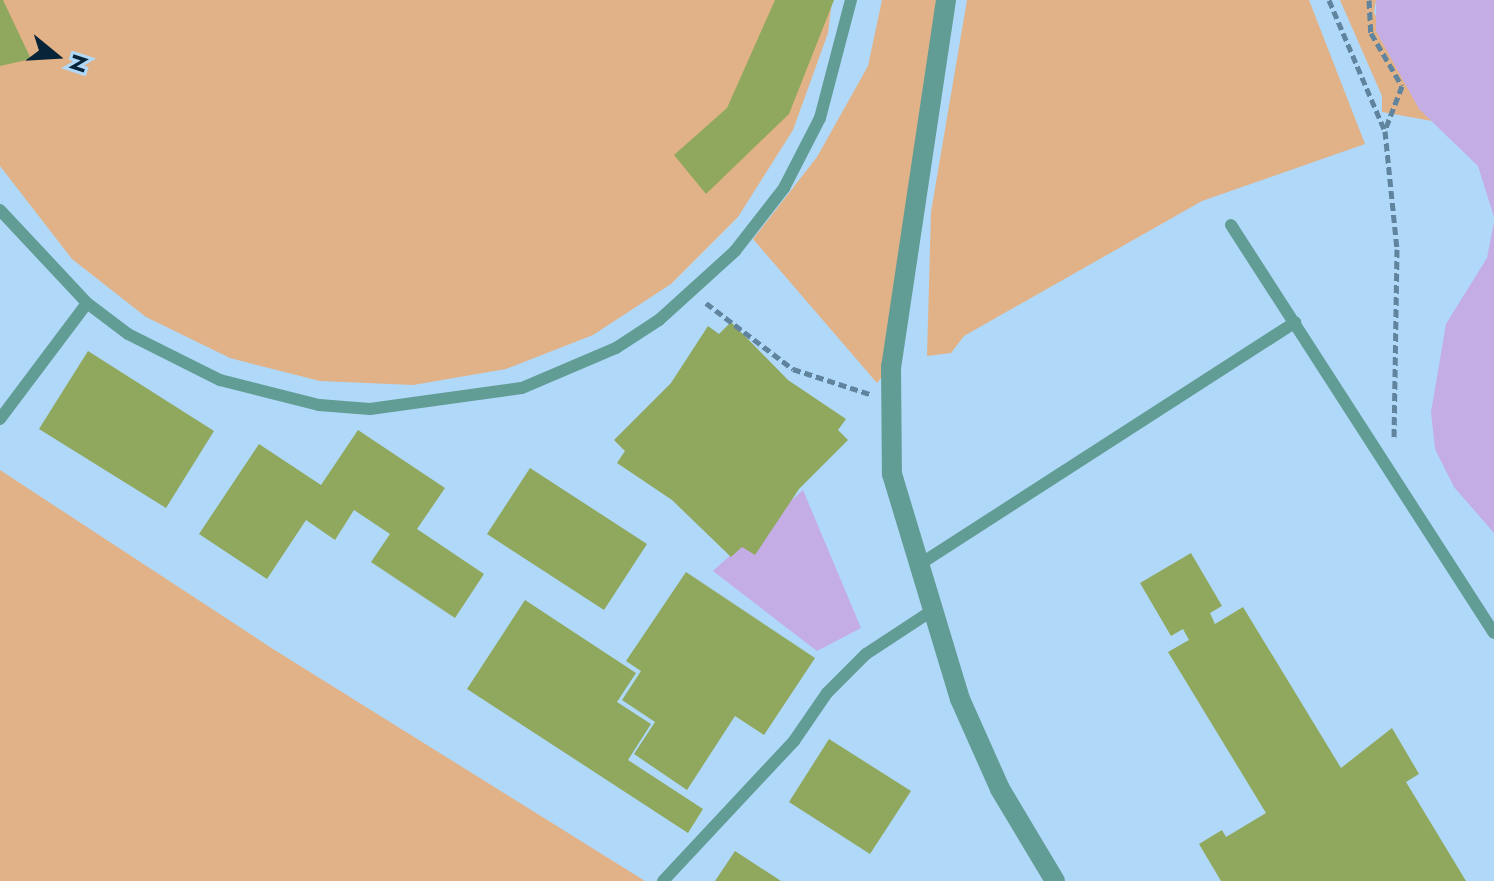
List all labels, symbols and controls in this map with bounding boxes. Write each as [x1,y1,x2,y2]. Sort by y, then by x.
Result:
north arrow [16,16,96,96]
text: N [61,50,97,77]

